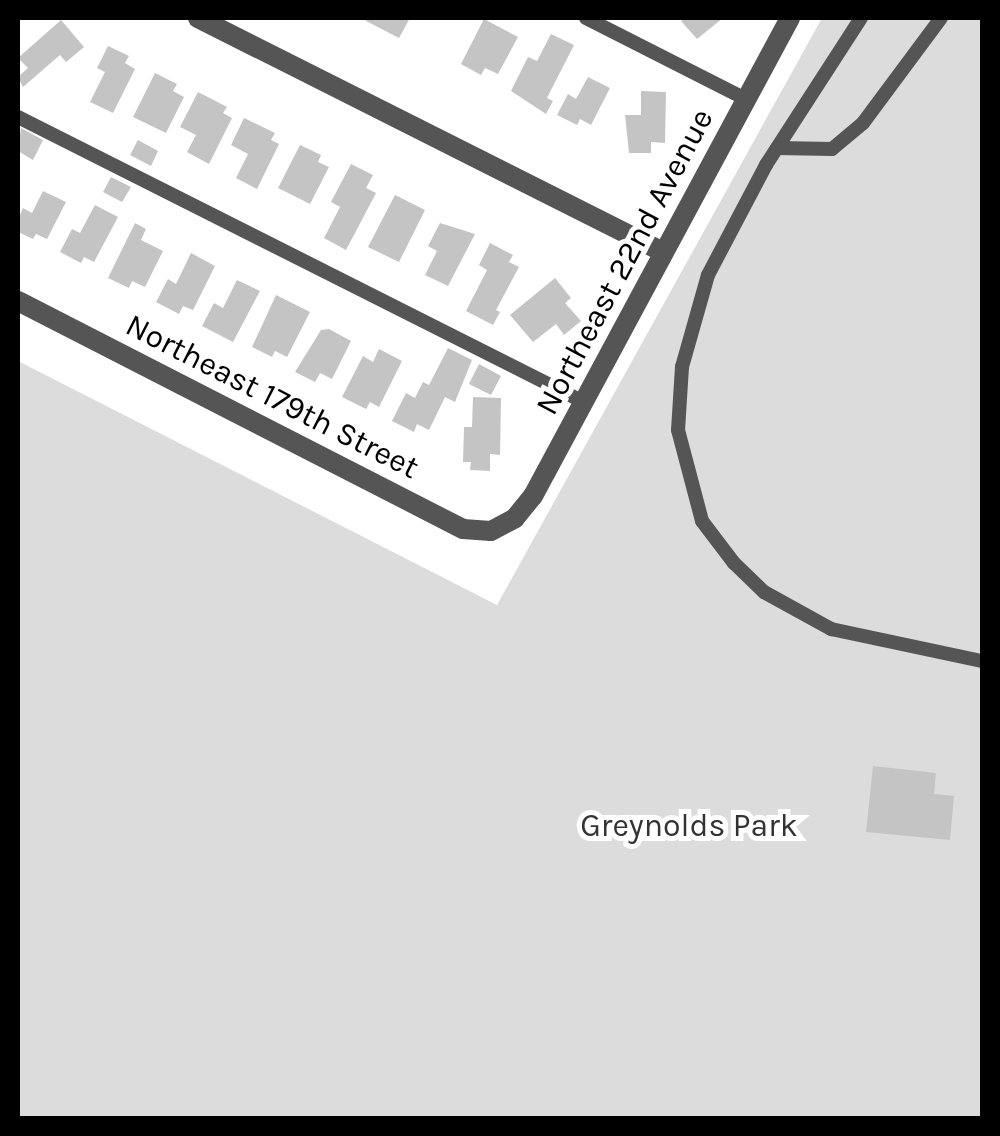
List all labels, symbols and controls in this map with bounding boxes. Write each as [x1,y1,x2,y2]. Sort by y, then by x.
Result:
street label: Northeast 22nd Avenue [528,102,722,422]
street label: Northeast 179th Street [119,306,425,488]
park label: Greynolds Park [580,807,798,845]

